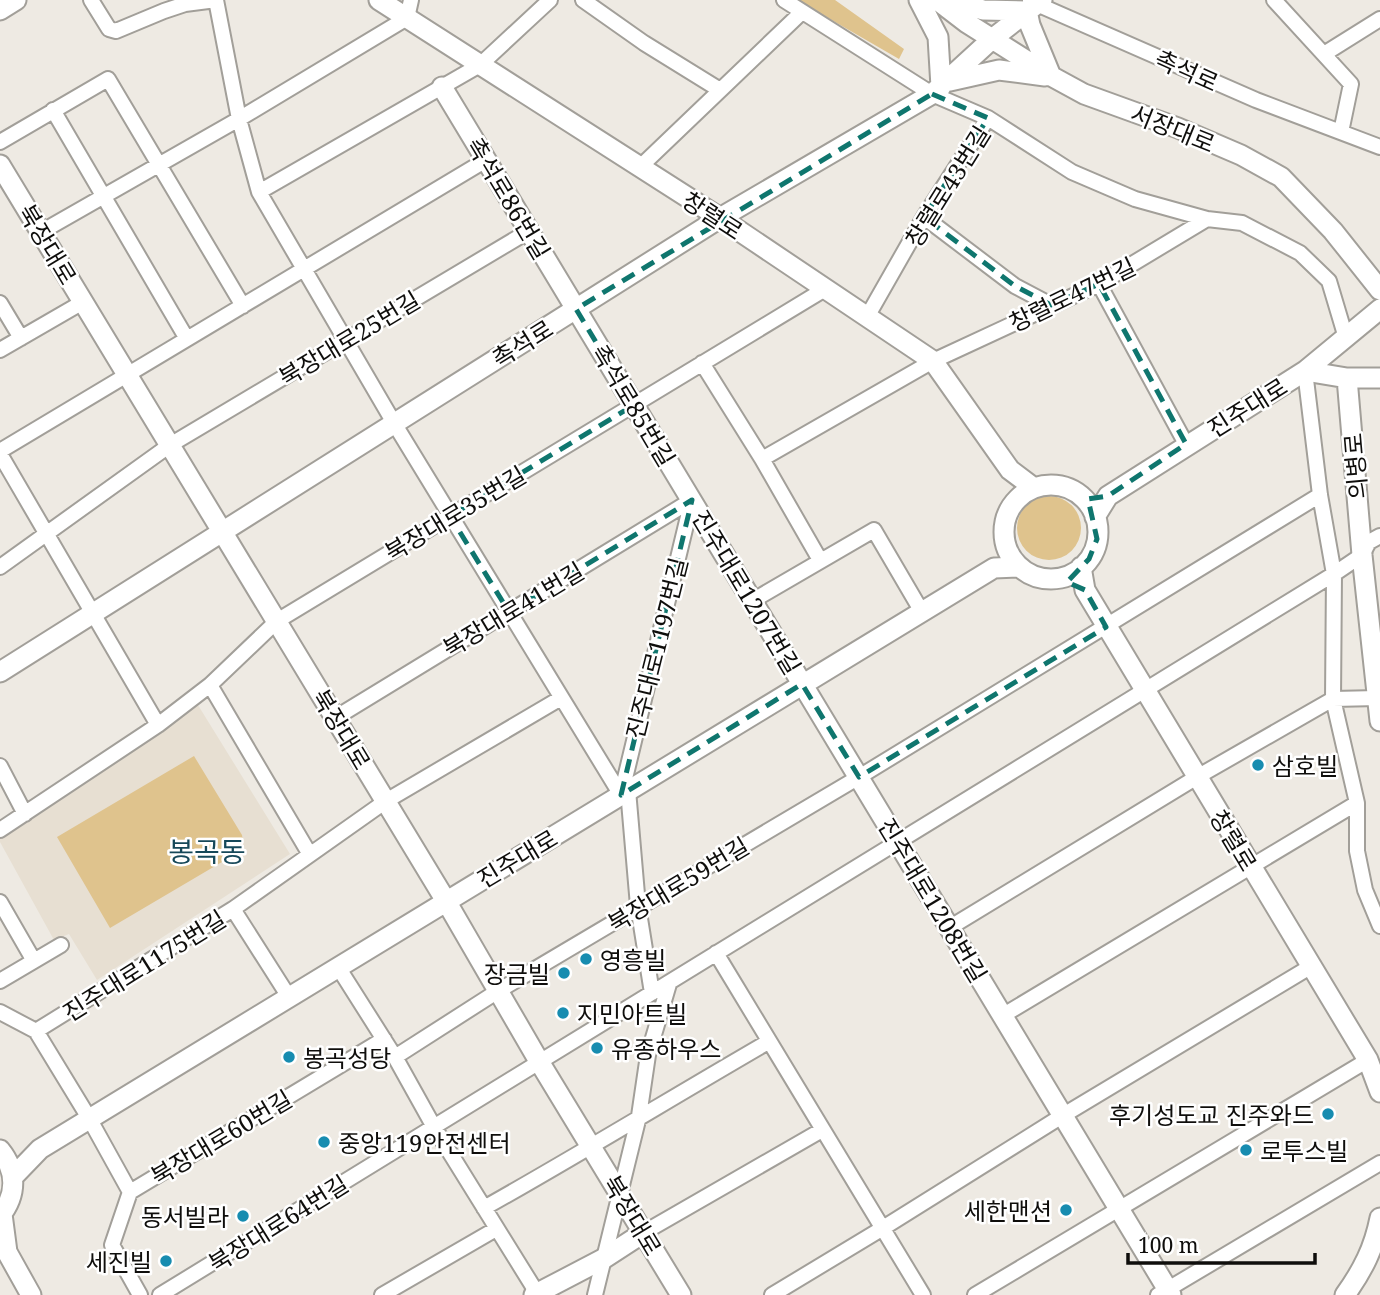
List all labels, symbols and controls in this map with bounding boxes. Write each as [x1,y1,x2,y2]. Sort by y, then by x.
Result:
street label: 촉석로 [1150,41,1224,99]
street label: 서장대로 [1126,96,1220,160]
street label: 창렬로43번길 [897,119,997,253]
street label: 촉석로86번길 [460,131,558,265]
street label: 창렬로 [676,183,750,247]
street label: 북장대로 [11,198,85,290]
street label: 창렬로47번길 [1003,249,1141,339]
street label: 북장대로25번길 [272,283,426,393]
street label: 촉석로 [485,311,559,375]
street label: 촉석로85번길 [585,338,683,472]
street label: 진주대로 [1201,370,1293,444]
street label: 의병로 [1336,432,1374,500]
street label: 북장대로35번길 [378,458,532,568]
street label: 진주대로1207번길 [685,504,809,680]
street label: 북장대로41번길 [436,554,590,664]
street label: 진주대로1197번길 [617,554,695,742]
street label: 북장대로 [305,683,379,775]
place label: 삼호빌 [1272,749,1338,782]
marker: 삼호빌 [1250,757,1266,773]
street label: 창렬로 [1203,803,1265,877]
street label: 진주대로1208번길 [871,812,995,988]
street label: 진주대로 [471,821,563,895]
street label: 북장대로59번길 [601,829,755,939]
district label: 봉곡동 [168,832,246,870]
street label: 진주대로1175번길 [56,902,232,1028]
place label: 영흥빌 [600,943,666,976]
marker: 영흥빌 [578,951,594,967]
place label: 장금빌 [484,957,550,990]
marker: 장금빌 [556,965,572,981]
place label: 지민아트빌 [577,997,687,1030]
marker: 지민아트빌 [555,1005,571,1021]
place label: 유종하우스 [611,1032,721,1065]
marker: 유종하우스 [589,1040,605,1056]
place label: 봉곡성당 [303,1041,391,1074]
marker: 봉곡성당 [281,1049,297,1065]
street label: 북장대로60번길 [144,1082,298,1192]
place label: 후기성도교 진주와드 [1109,1098,1314,1131]
marker: 후기성도교 진주와드 [1320,1106,1336,1122]
place label: 중앙119안전센터 [338,1126,511,1159]
marker: 중앙119안전센터 [316,1134,332,1150]
place label: 로투스빌 [1260,1134,1348,1167]
marker: 로투스빌 [1238,1142,1254,1158]
street label: 북장대로64번길 [202,1167,354,1279]
street label: 북장대로 [596,1169,670,1261]
place label: 세한맨션 [964,1194,1052,1227]
place label: 동서빌라 [141,1200,229,1233]
marker: 세한맨션 [1058,1202,1074,1218]
marker: 동서빌라 [235,1208,251,1224]
scale bar [1128,1222,1315,1266]
text: 100 m [1138,1231,1199,1259]
place label: 세진빌 [86,1245,152,1278]
marker: 세진빌 [158,1253,174,1269]

